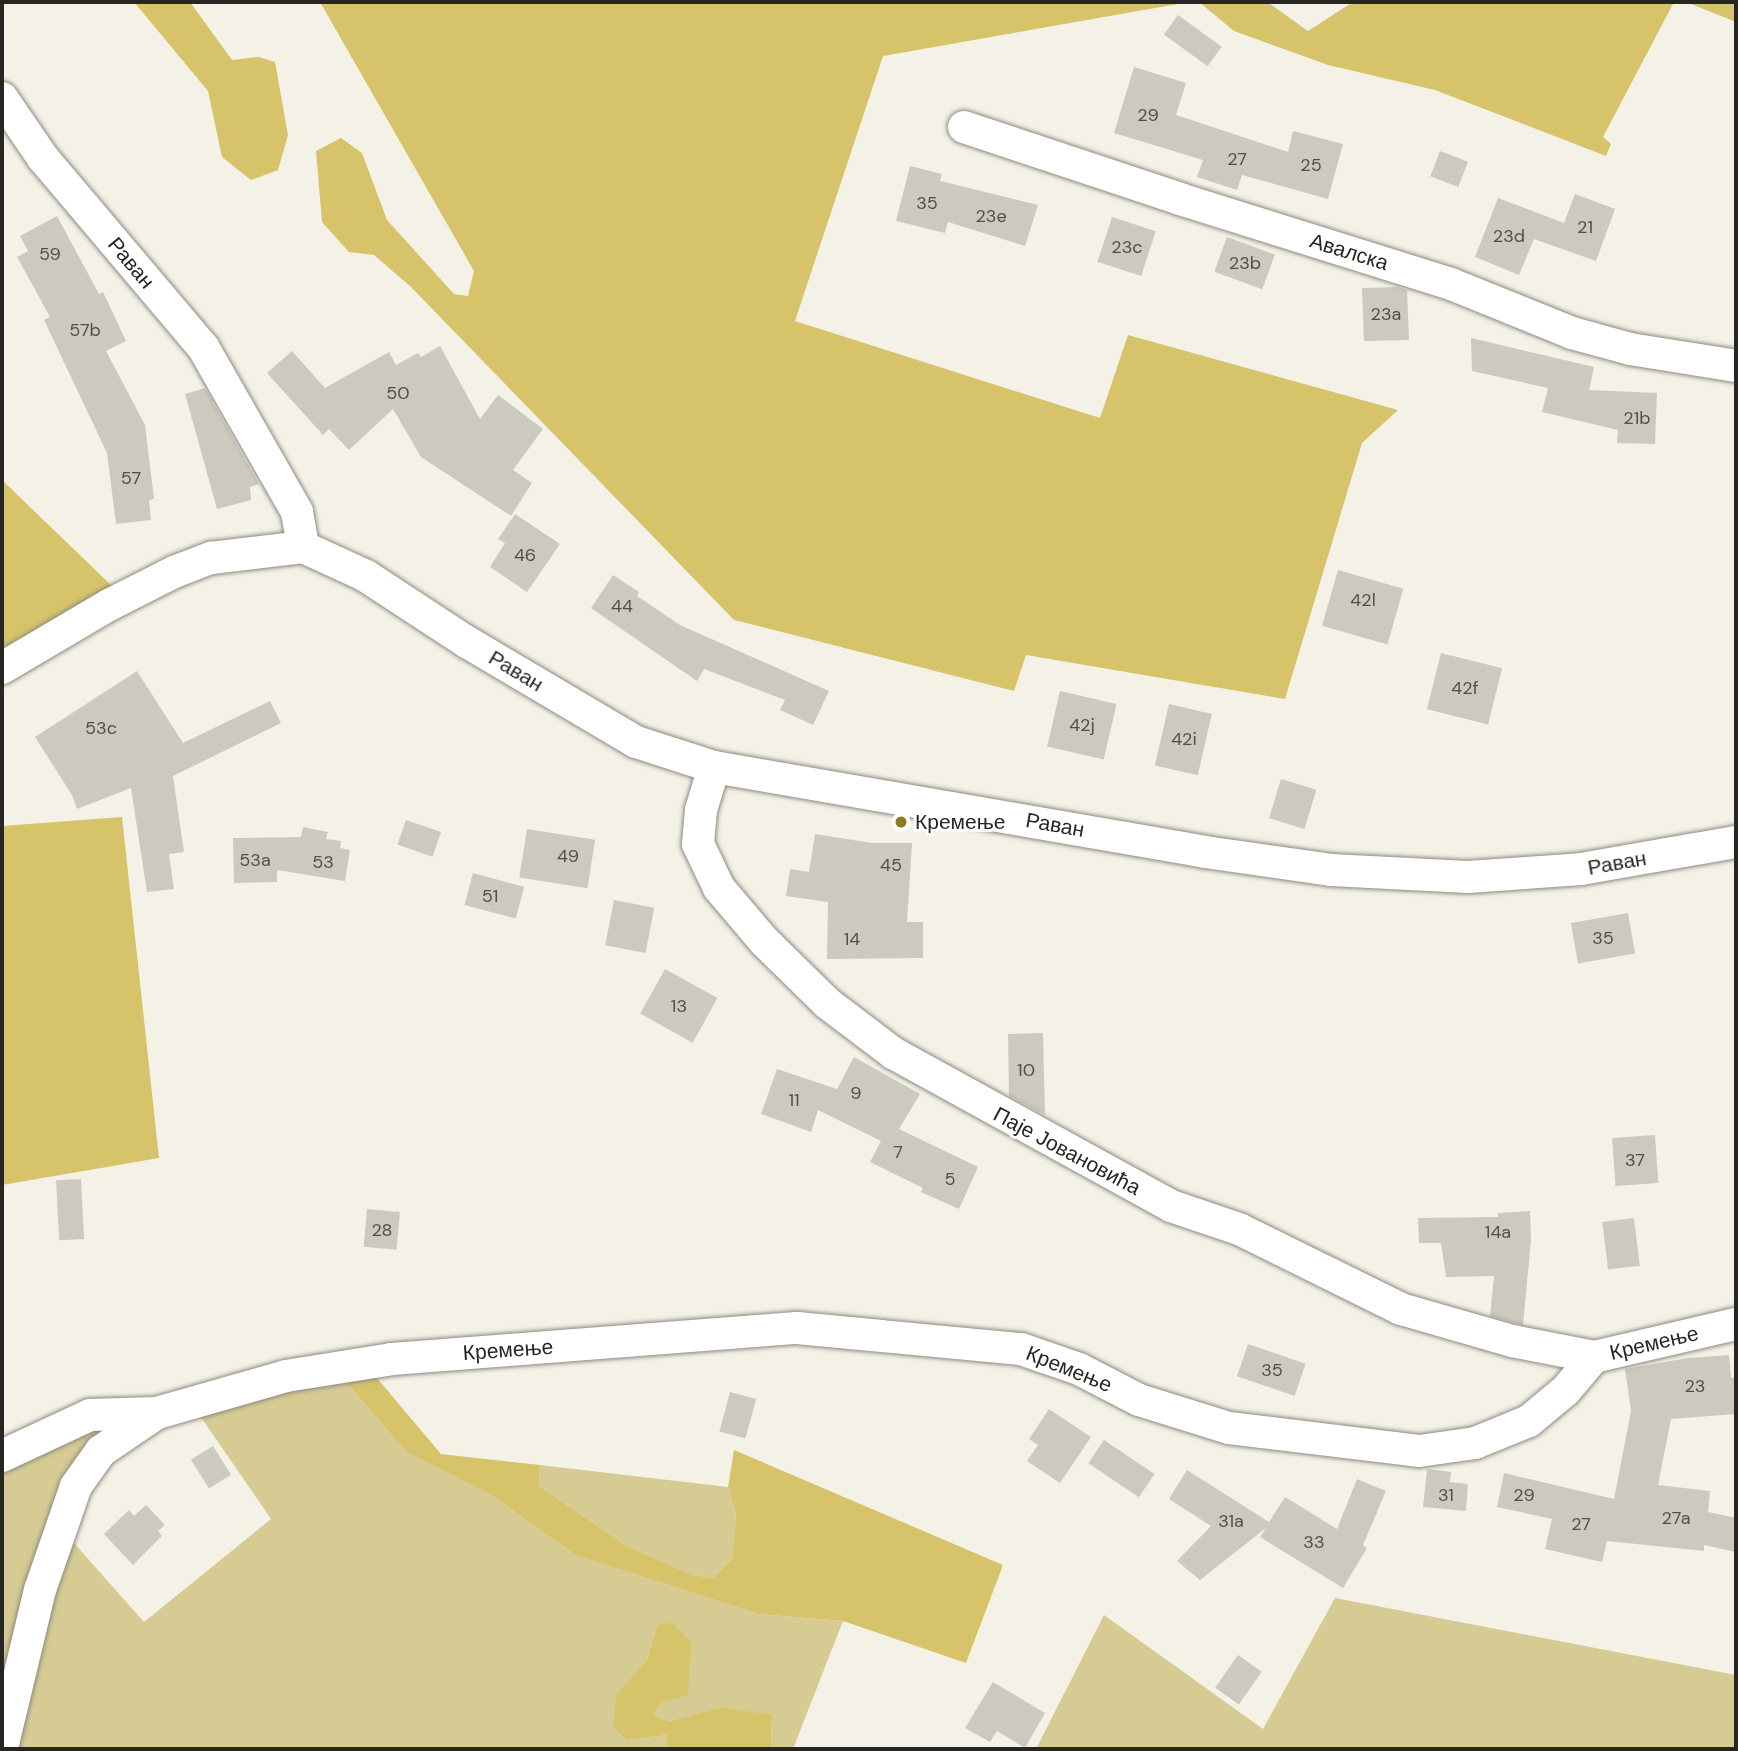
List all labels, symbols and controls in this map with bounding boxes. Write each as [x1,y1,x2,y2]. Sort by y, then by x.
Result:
house number: 29 [1137,104,1159,126]
house number: 27 [1227,148,1247,170]
house number: 25 [1300,154,1322,176]
house number: 35 [916,192,938,214]
house number: 23e [975,205,1007,227]
house number: 21 [1577,216,1593,238]
house number: 23d [1493,225,1525,247]
street label: Авалска [1307,228,1391,276]
street label: Раван [102,232,160,294]
house number: 23c [1111,236,1143,258]
house number: 59 [39,243,61,265]
house number: 23b [1229,252,1261,274]
house number: 23a [1371,303,1401,325]
house number: 57b [69,319,101,341]
house number: 50 [386,382,410,404]
house number: 21b [1623,407,1651,429]
house number: 57 [121,467,141,489]
house number: 46 [514,544,536,566]
house number: 42l [1350,589,1376,611]
house number: 44 [611,595,633,617]
street label: Раван [484,645,548,697]
house number: 42f [1451,677,1479,699]
house number: 42j [1069,714,1095,736]
house number: 53c [85,717,117,739]
house number: 42i [1171,728,1197,750]
street label: Раван [1024,807,1086,843]
place label: Кремење [915,809,1005,835]
marker: Кремење [893,814,909,830]
house number: 49 [557,845,579,867]
street label: Раван [1586,845,1648,881]
house number: 53a [239,849,271,871]
house number: 53 [312,851,334,873]
house number: 45 [880,854,902,876]
house number: 51 [482,885,498,907]
house number: 35 [1592,927,1614,949]
house number: 14 [844,928,860,950]
house number: 13 [671,995,687,1017]
house number: 10 [1017,1059,1035,1081]
house number: 9 [850,1082,862,1104]
house number: 11 [788,1089,800,1111]
street label: Паје Јовановића [989,1102,1145,1200]
house number: 7 [893,1141,903,1163]
house number: 37 [1625,1149,1645,1171]
house number: 5 [945,1168,955,1190]
house number: 28 [371,1219,393,1241]
house number: 14a [1485,1221,1511,1243]
street label: Кремење [1607,1321,1701,1365]
street label: Кремење [462,1334,554,1366]
street label: Кремење [1022,1340,1116,1398]
house number: 35 [1261,1359,1283,1381]
house number: 23 [1684,1375,1706,1397]
house number: 31 [1438,1484,1454,1506]
house number: 29 [1513,1484,1535,1506]
house number: 27a [1662,1507,1690,1529]
house number: 31a [1218,1510,1244,1532]
house number: 27 [1571,1513,1591,1535]
house number: 33 [1303,1531,1325,1553]

